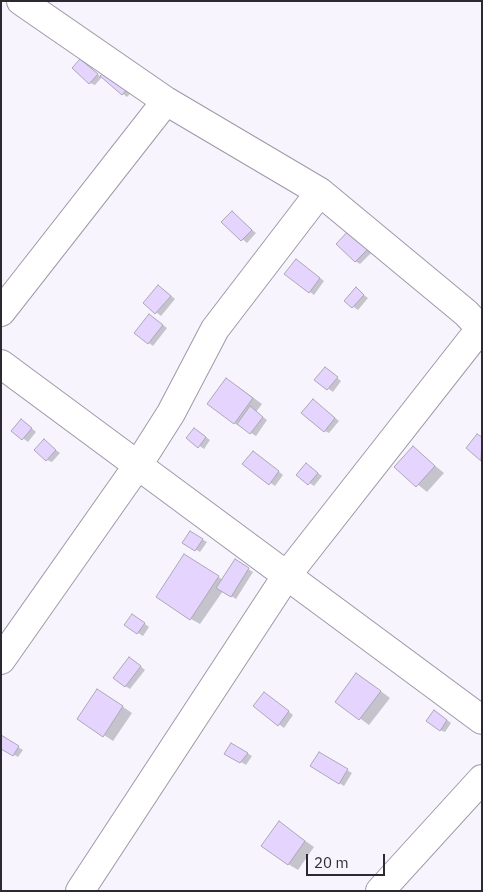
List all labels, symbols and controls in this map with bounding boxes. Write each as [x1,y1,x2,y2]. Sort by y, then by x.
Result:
scale bar [308,844,387,876]
text: 20 m [314,853,349,872]

